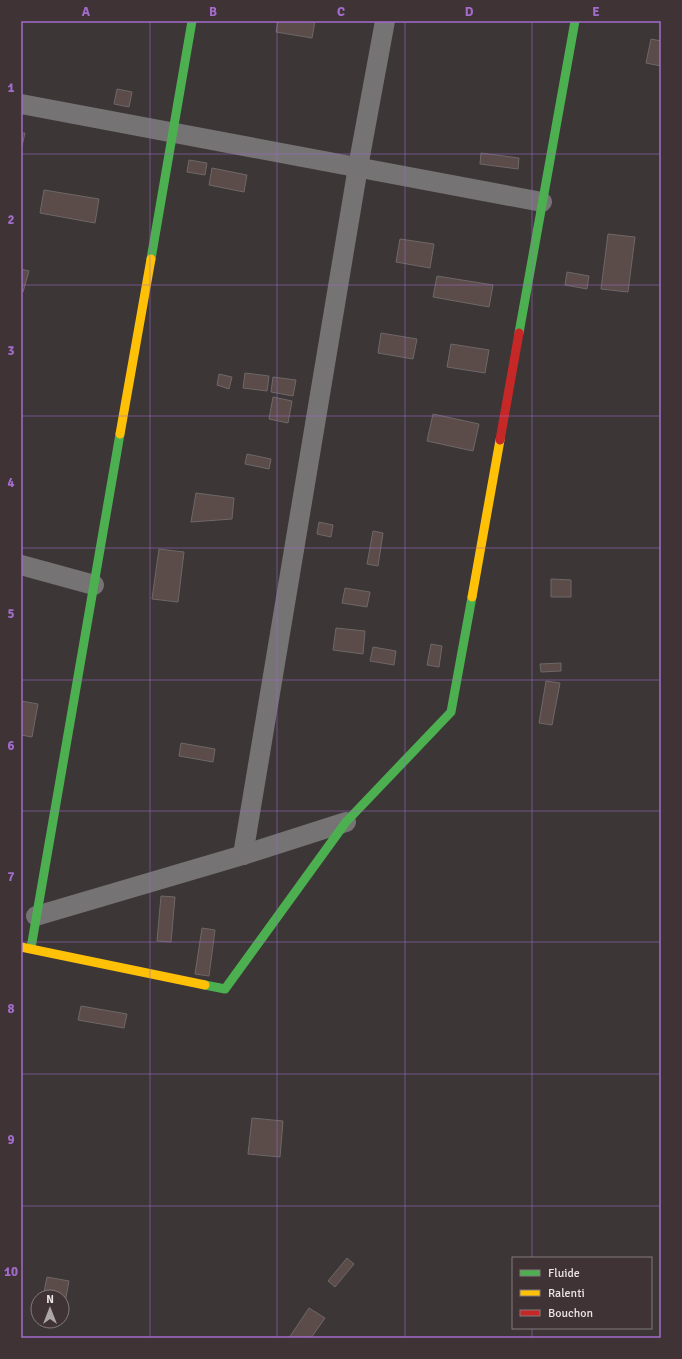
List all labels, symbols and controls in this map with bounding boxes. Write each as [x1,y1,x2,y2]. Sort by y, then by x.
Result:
text: A [82,4,91,20]
text: B [209,4,217,20]
text: C [337,4,345,20]
text: D [465,4,474,20]
text: E [592,4,600,20]
text: 1 [7,80,15,96]
text: 2 [7,212,15,228]
text: 3 [7,343,15,359]
text: 4 [7,475,15,491]
text: 5 [7,606,15,622]
text: 6 [7,738,15,754]
text: 7 [7,869,15,885]
text: 8 [7,1001,15,1017]
text: 9 [7,1132,15,1148]
legend [512,1257,652,1329]
text: 10 [4,1264,18,1280]
text: Fluide [548,1266,580,1281]
text: Ralenti [548,1286,585,1301]
north arrow [30,1289,70,1329]
text: N [46,1293,54,1306]
text: Bouchon [548,1306,593,1321]

